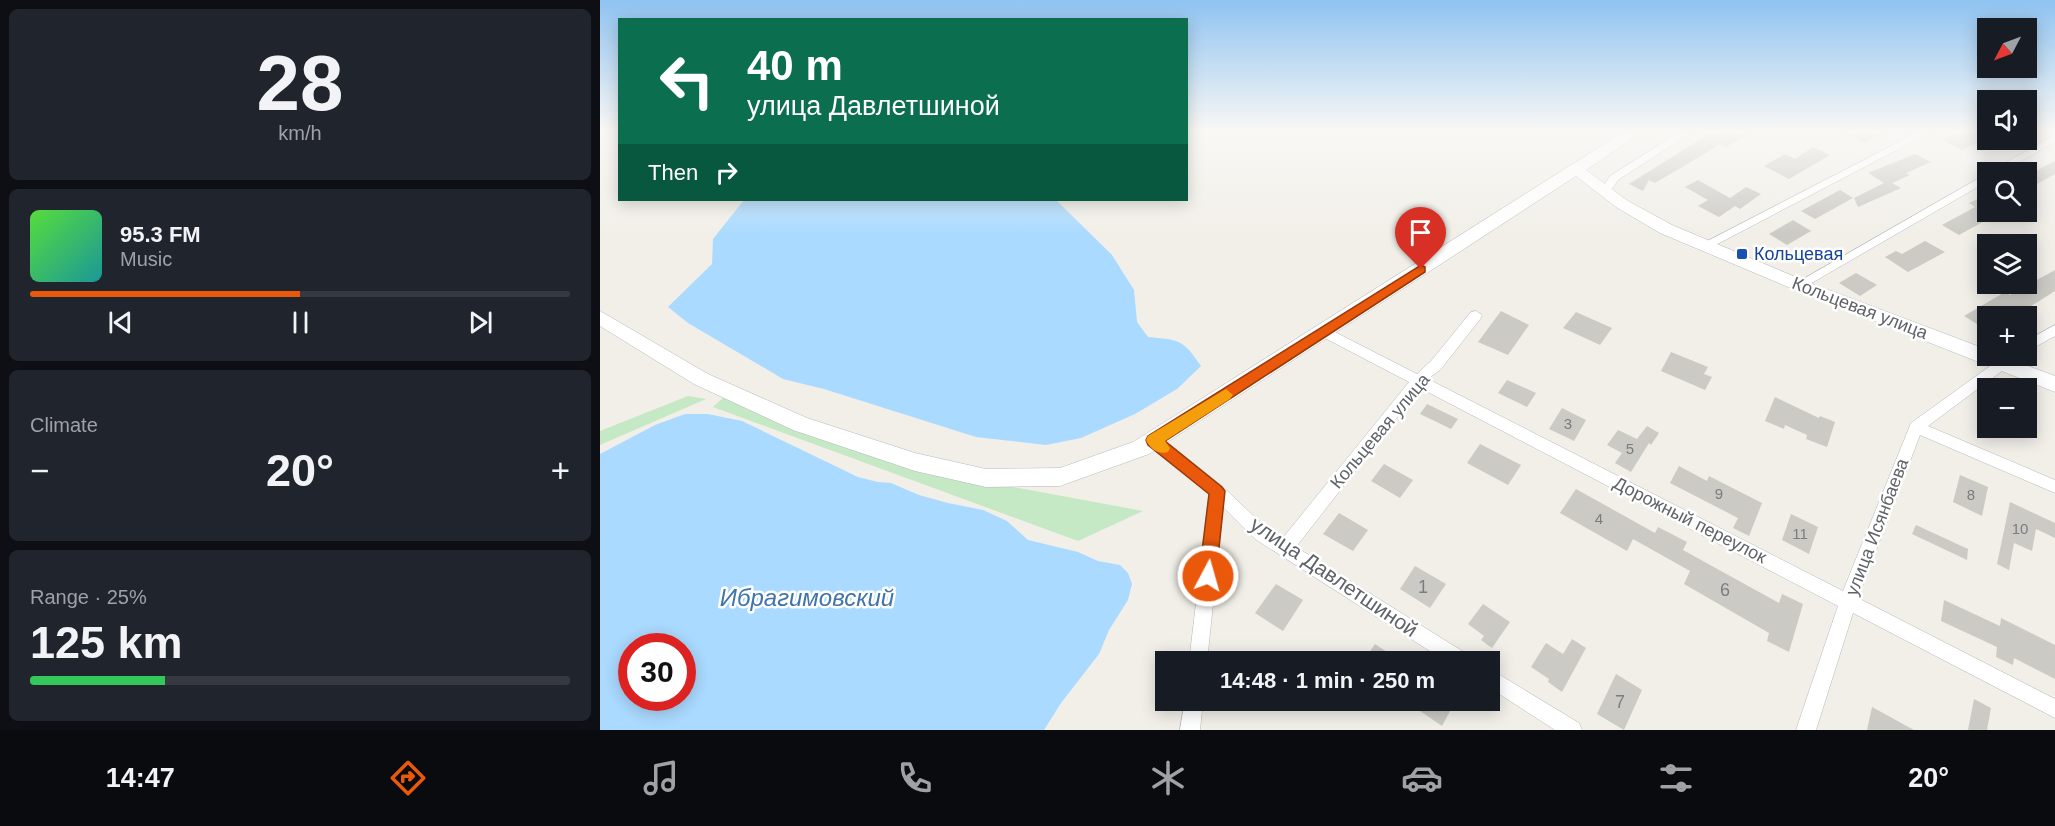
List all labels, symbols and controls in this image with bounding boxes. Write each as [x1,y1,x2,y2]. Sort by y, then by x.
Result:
north arrow [1977,18,2037,78]
map controls [1977,18,2037,438]
text: 28 [257,39,343,127]
icon: left [648,42,726,120]
text: 40 m [747,42,843,89]
button: sound [1977,90,2037,150]
text: улица Давлетшиной [747,91,1000,121]
text: km/h [278,122,322,144]
icon: right [710,156,743,189]
text: Then [648,160,698,185]
button: search [1977,162,2037,222]
pin [1395,207,1446,269]
icon: arrive [1404,216,1437,249]
text: 95.3 FM [120,222,201,247]
button: layers [1977,234,2037,294]
place label: Кольцевая [1754,244,1843,264]
marker: Кольцевая [1735,247,1749,261]
text: Music [120,248,172,270]
street label: Кольцевая улица [1789,273,1932,343]
icon: previous [104,306,137,339]
icon: pause [284,306,317,339]
icon: next [464,306,497,339]
button: + [1977,306,2037,366]
street label: Кольцевая улица [1326,369,1434,492]
button: − [1977,378,2037,438]
text: Climate [30,414,98,436]
house number: 3 [1564,415,1572,432]
house number: 5 [1626,440,1634,457]
text: 20° [266,445,334,496]
text: − [30,452,49,489]
text: + [551,452,570,489]
street label: улица Исянбаева [1842,455,1913,598]
street label: Дорожный переулок [1610,473,1770,567]
house number: 9 [1715,485,1723,502]
house number: 8 [1967,486,1975,503]
house number: 4 [1595,510,1603,527]
street label: улица Давлетшиной [1246,512,1422,641]
house number: 10 [2012,520,2028,537]
house number: 11 [1792,525,1808,542]
position arrow [1176,544,1240,608]
house number: 1 [1418,577,1428,597]
house number: 6 [1720,580,1730,600]
water label: Ибрагимовский [720,584,894,611]
text: Range · 25% [30,586,147,608]
text: 125 km [30,617,183,668]
speed limit sign: 30 [618,633,696,711]
text: 14:48 · 1 min · 250 m [1220,668,1435,693]
house number: 7 [1615,692,1625,712]
icon: directions [387,757,429,799]
icon: music [640,757,682,799]
icon: phone [894,757,936,799]
icon: climate [1147,757,1189,799]
icon: car [1401,757,1443,799]
icon: filters [1655,757,1697,799]
text: 14:47 [106,763,175,793]
text: 20° [1908,763,1949,793]

